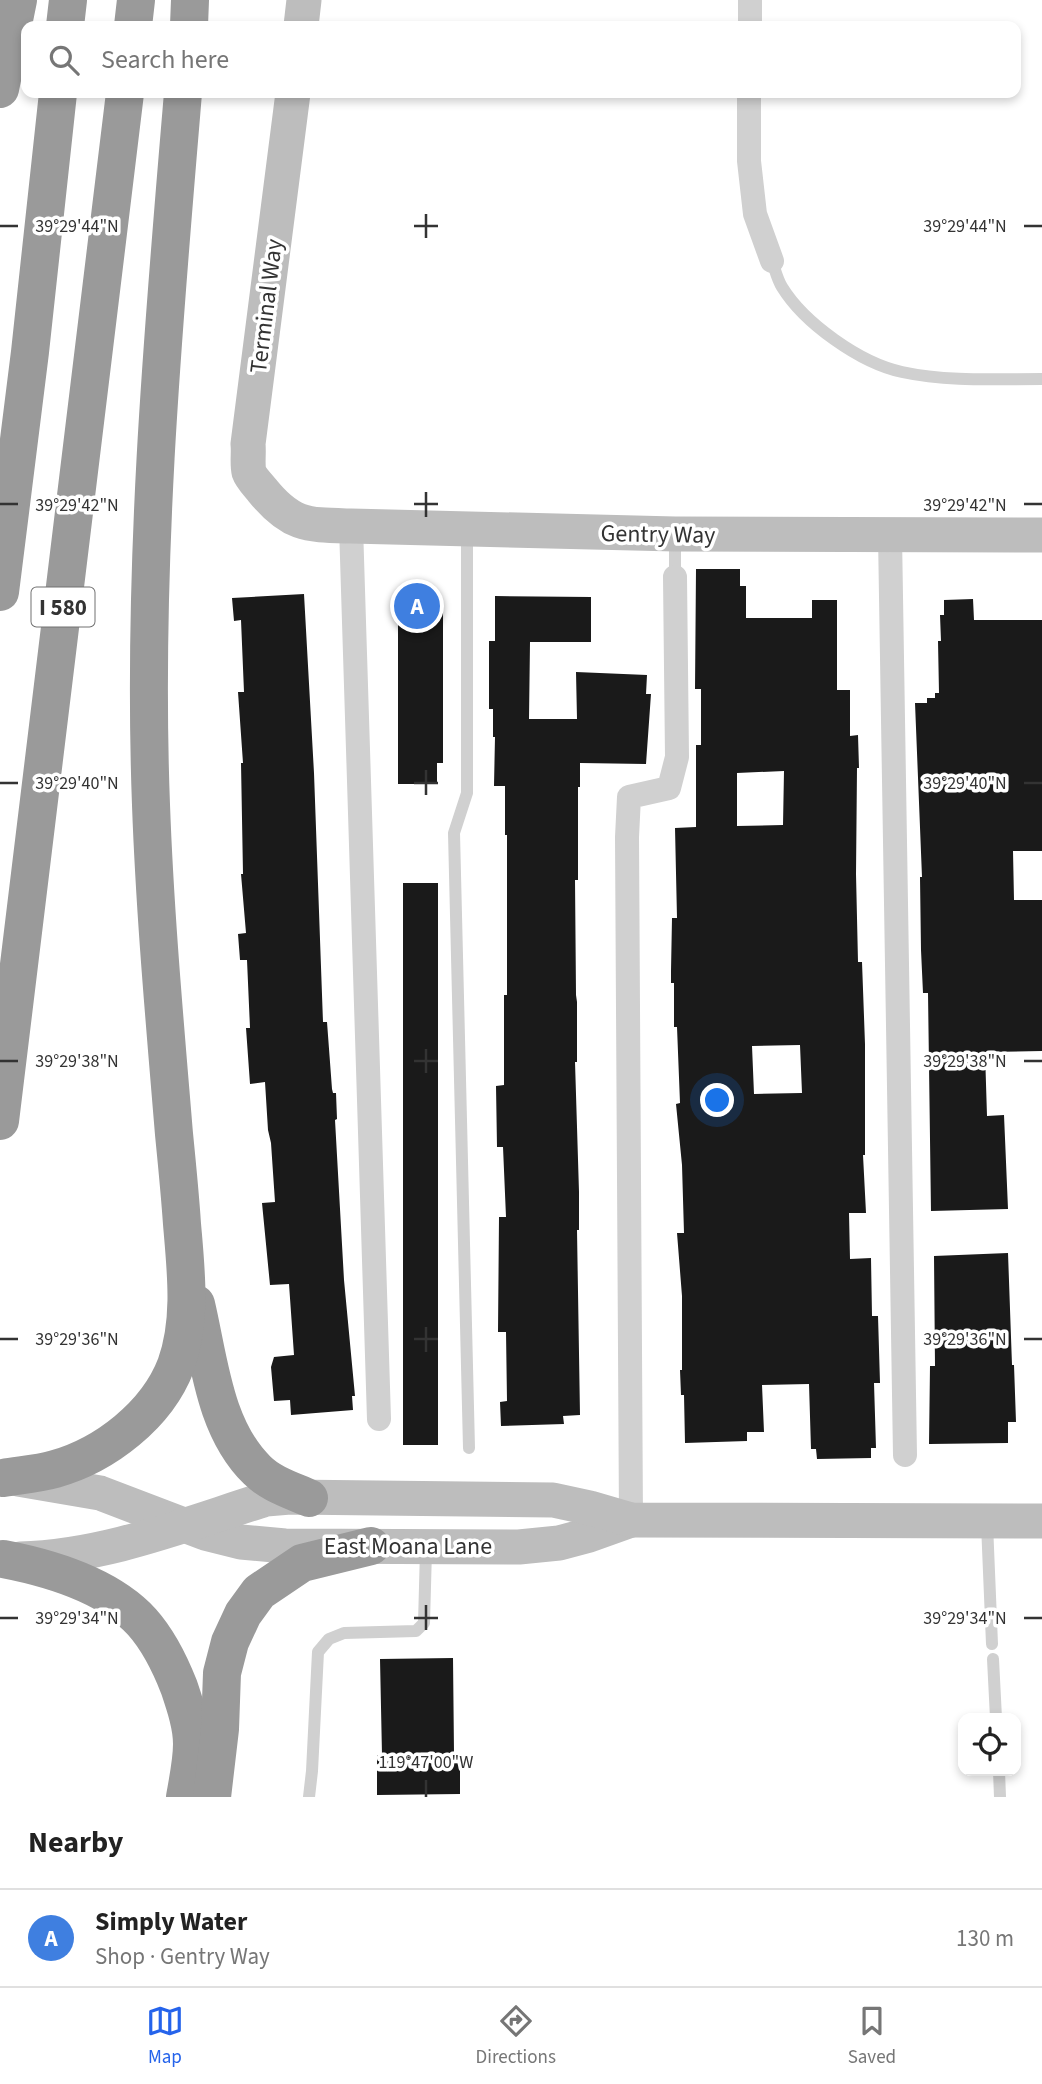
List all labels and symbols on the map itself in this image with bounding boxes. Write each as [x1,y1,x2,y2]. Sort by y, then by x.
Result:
text: 39°29'44"N [35,214,119,239]
text: 39°29'44"N [923,214,1007,239]
street label: Terminal Way [241,237,292,375]
text: 39°29'42"N [35,493,119,518]
text: 39°29'42"N [923,493,1007,518]
street label: Gentry Way [600,516,716,553]
pin: A [394,580,440,632]
road number: I 580 [32,587,94,626]
text: 39°29'40"N [35,771,119,796]
text: 39°29'40"N [923,771,1007,796]
text: 39°29'38"N [35,1049,119,1074]
text: 39°29'38"N [923,1049,1007,1074]
your location [700,1083,734,1117]
text: 39°29'36"N [35,1327,119,1352]
text: 39°29'36"N [923,1327,1007,1352]
street label: East Moana Lane [324,1529,492,1564]
text: 39°29'34"N [35,1606,119,1631]
text: 39°29'34"N [923,1606,1007,1631]
text: 119°47'00"W [379,1750,473,1775]

